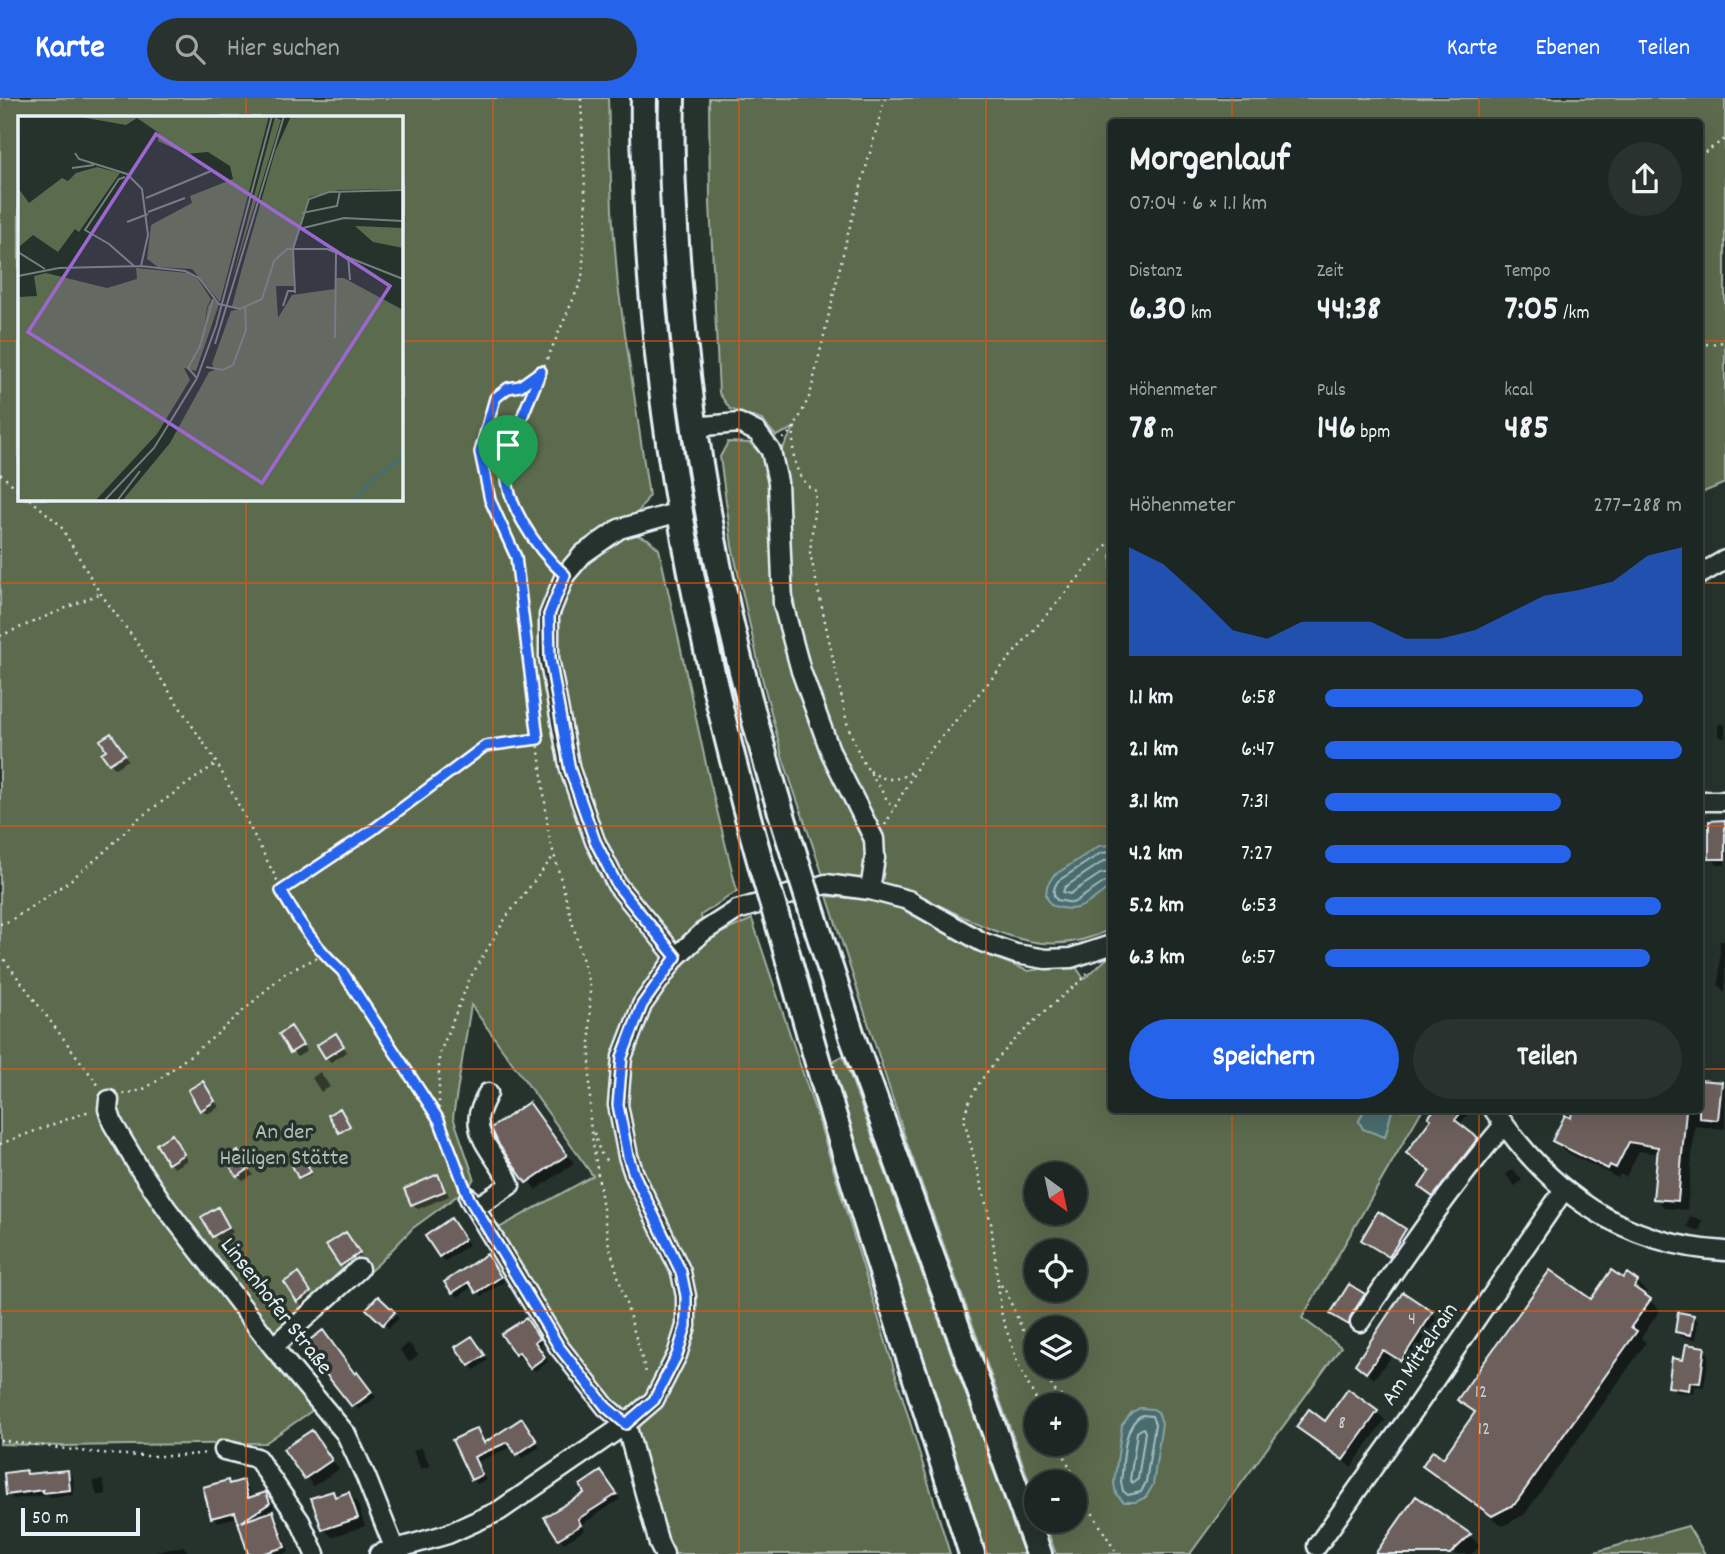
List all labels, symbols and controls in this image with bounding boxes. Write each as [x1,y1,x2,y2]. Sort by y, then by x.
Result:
search box [147,18,637,81]
text: Karte [35,26,105,73]
icon: search [171,30,209,68]
text: Hier suchen [227,31,340,68]
text: Karte [1447,32,1497,66]
text: Ebenen [1535,32,1600,66]
text: Teilen [1638,32,1690,66]
inset map [18,116,402,500]
text: Morgenlauf [1129,134,1290,189]
button: share [1608,142,1682,216]
text: 07:04 · 6 × 1.1 km [1129,188,1267,221]
text: Distanz [1129,259,1182,286]
text: Zeit [1317,259,1344,286]
text: Tempo [1504,259,1551,286]
text: 6.30 [1129,286,1187,336]
text: 44:38 [1317,286,1381,336]
text: 7:05 [1504,286,1559,336]
text: km [1187,301,1212,328]
text: /km [1559,301,1589,328]
text: Höhenmeter [1129,378,1217,405]
text: Puls [1317,378,1346,405]
text: kcal [1504,378,1533,405]
text: 78 [1129,405,1156,455]
text: 146 [1317,405,1356,455]
text: 485 [1504,405,1549,455]
pin [478,415,538,487]
text: m [1156,420,1174,447]
text: bpm [1356,420,1390,447]
icon: arrive [489,426,527,464]
text: Höhenmeter [1129,490,1235,523]
text: 277–288 m [1593,490,1682,523]
text: 1.1 km [1129,682,1173,715]
text: 6:58 [1241,682,1276,715]
text: 2.1 km [1129,734,1178,767]
text: 6:47 [1241,734,1274,767]
text: 3.1 km [1129,786,1179,819]
text: 7:31 [1241,786,1269,819]
text: 4.2 km [1129,838,1183,871]
text: 7:27 [1241,838,1273,871]
text: 5.2 km [1129,890,1184,923]
text: 6:53 [1241,890,1277,923]
text: 6.3 km [1129,942,1185,975]
text: 6:57 [1241,942,1276,975]
button: Speichern [1129,1019,1399,1099]
button: Teilen [1413,1019,1682,1099]
park label: An der Heiligen Stätte [219,1117,349,1176]
north arrow [1024,1162,1087,1225]
map controls [1024,1162,1087,1533]
street label: Linsenhofer Straße [211,1231,339,1383]
button: locate [1024,1239,1087,1302]
street label: Am Mittelrain [1374,1297,1468,1413]
house number: 4 [1408,1307,1416,1334]
button: layers [1024,1316,1087,1379]
house number: 12 [1475,1380,1487,1407]
button: + [1024,1393,1087,1456]
house number: 8 [1338,1411,1346,1438]
house number: 12 [1478,1417,1490,1444]
button: − [1024,1470,1087,1533]
scale bar [21,1505,140,1537]
text: 50 m [32,1506,69,1533]

